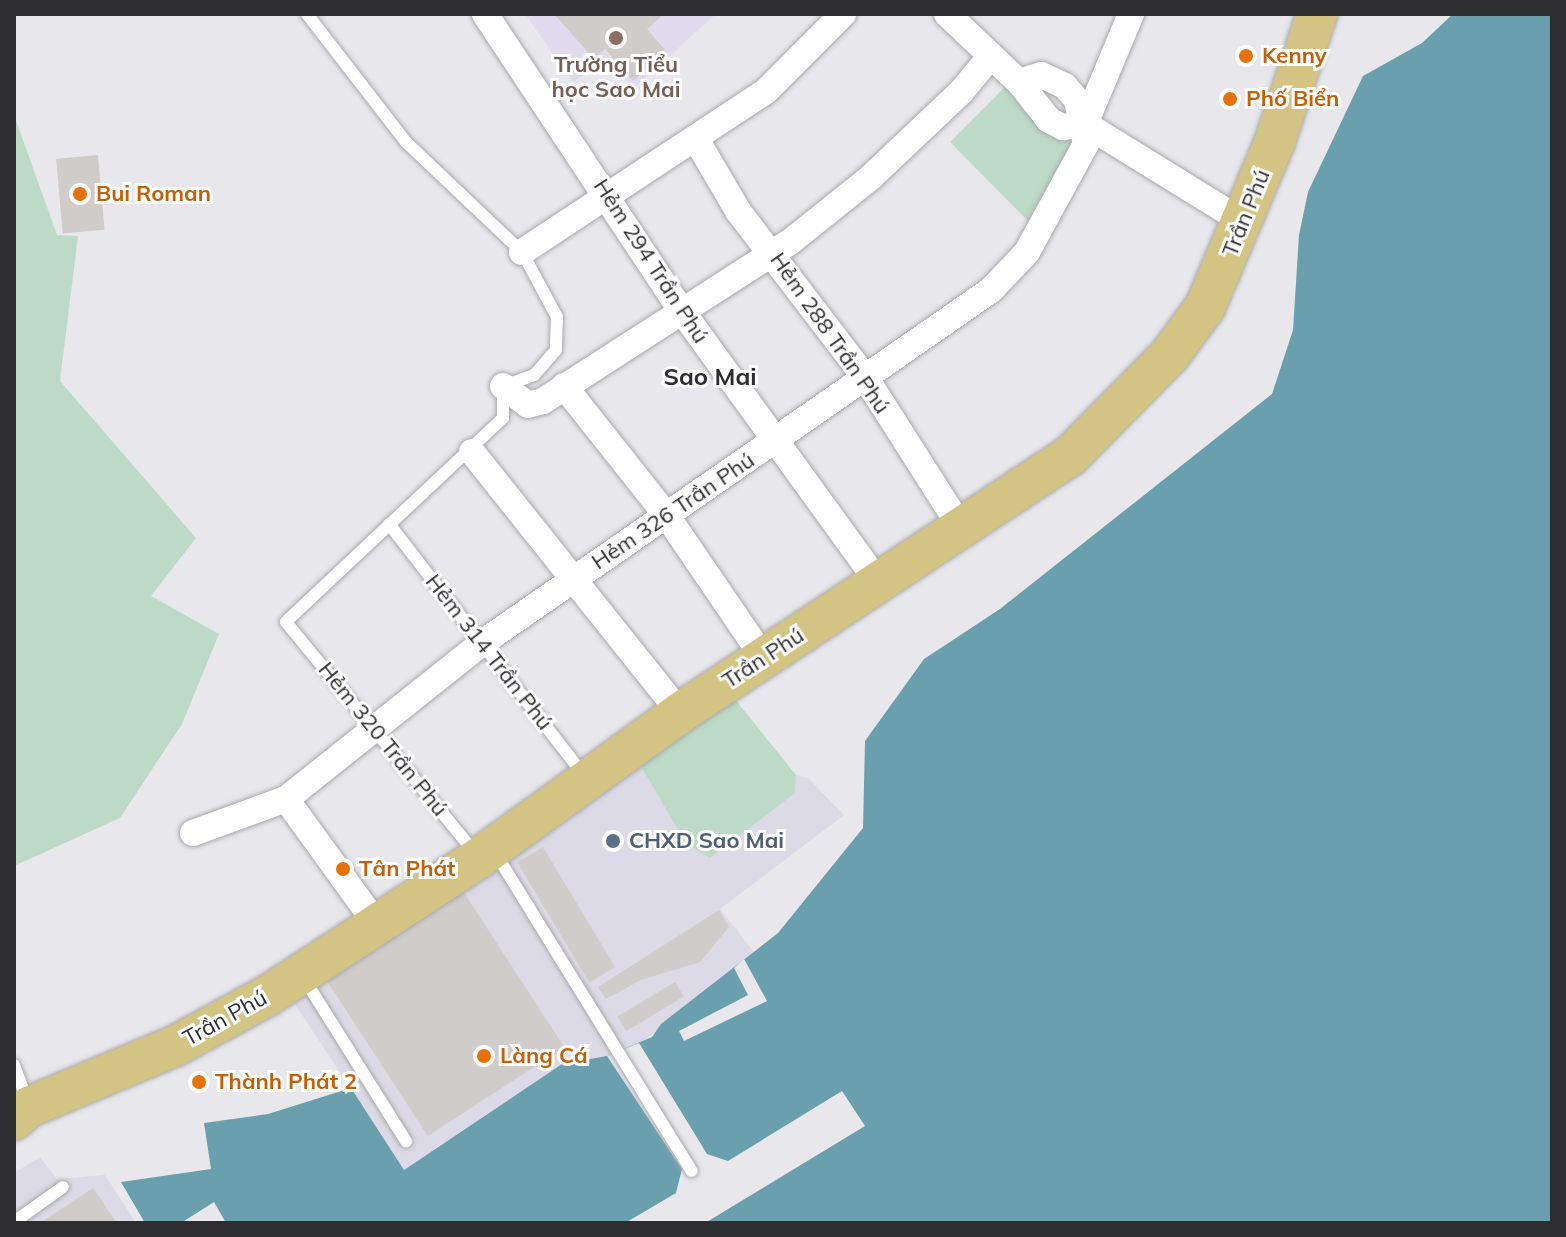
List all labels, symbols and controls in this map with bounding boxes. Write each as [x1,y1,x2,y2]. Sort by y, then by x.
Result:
marker: Trường Tiểu học Sao Mai [607,29,625,47]
place label: Kenny [1262,43,1327,69]
marker: Kenny [1237,47,1255,65]
place label: Trường Tiểu học Sao Mai [552,51,680,102]
place label: Phố Biển [1246,86,1339,112]
marker: Phố Biển [1221,90,1239,108]
street label: Trần Phú [1217,166,1275,260]
street label: Hẻm 294 Trần Phú [588,174,714,348]
place label: Bui Roman [96,181,211,207]
marker: Bui Roman [71,185,89,203]
street label: Hẻm 288 Trần Phú [765,247,895,419]
district label: Sao Mai [663,363,757,391]
street label: Hẻm 326 Trần Phú [587,447,759,575]
street label: Hẻm 314 Trần Phú [420,569,558,735]
street label: Trần Phú [718,622,808,694]
street label: Hẻm 320 Trần Phú [313,657,453,821]
place label: CHXD Sao Mai [629,828,784,854]
marker: CHXD Sao Mai [604,832,622,850]
place label: Tân Phát [359,856,455,882]
marker: Tân Phát [334,860,352,878]
street label: Trần Phú [179,984,271,1052]
place label: Làng Cá [500,1043,588,1069]
marker: Làng Cá [475,1047,493,1065]
place label: Thành Phát 2 [215,1069,357,1095]
marker: Thành Phát 2 [190,1073,208,1091]

